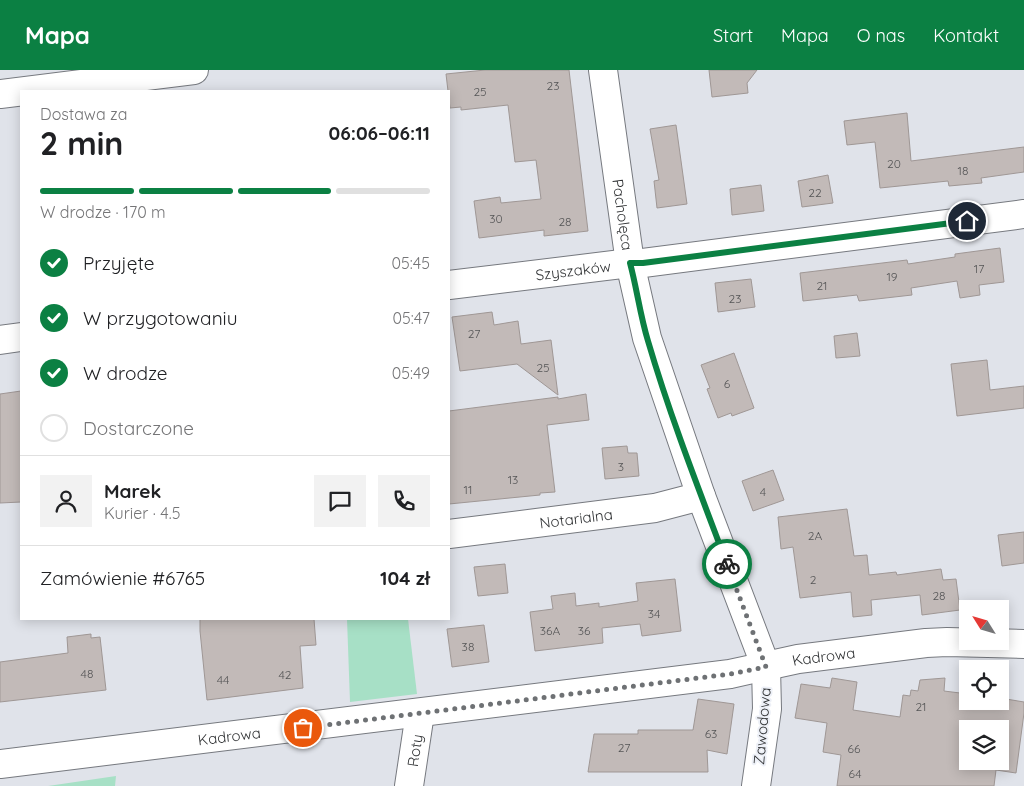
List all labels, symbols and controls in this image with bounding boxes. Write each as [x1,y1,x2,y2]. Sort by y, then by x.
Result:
text: Mapa [25,20,90,50]
text: Start [713,24,753,47]
text: Mapa [781,24,829,47]
text: O nas [857,24,905,47]
text: Kontakt [933,24,999,47]
house number: 23 [547,78,559,93]
house number: 25 [473,84,487,99]
text: Dostawa za [40,104,127,124]
text: 06:06–06:11 [329,121,430,145]
text: 2 min [40,123,123,163]
house number: 20 [887,156,901,171]
house number: 18 [958,163,968,178]
street label: Pacholęca [609,178,638,252]
house number: 22 [808,185,822,200]
pin [946,200,988,242]
text: W drodze · 170 m [40,202,166,222]
icon: home [953,207,981,235]
house number: 30 [489,211,503,226]
house number: 28 [558,214,572,229]
icon: check [40,249,68,277]
text: Przyjęte [83,251,154,275]
text: 05:45 [391,253,430,273]
street label: Szyszaków [534,256,612,284]
house number: 17 [974,261,984,276]
house number: 19 [886,269,898,284]
house number: 21 [816,278,828,293]
house number: 23 [729,291,741,306]
icon: check [40,304,68,332]
text: W przygotowaniu [83,306,238,330]
text: 05:47 [393,308,430,328]
house number: 27 [468,326,480,341]
icon: check [40,359,68,387]
house number: 25 [536,360,550,375]
text: W drodze [83,361,168,385]
text: 05:49 [392,363,430,383]
house number: 6 [724,376,731,391]
text: Dostarczone [83,416,194,440]
house number: 3 [618,459,624,474]
house number: 13 [508,472,518,487]
button: person [40,475,92,527]
button: chat [314,475,366,527]
button: phone [378,475,430,527]
text: Marek [104,479,161,503]
house number: 11 [464,482,472,497]
house number: 4 [760,484,766,499]
text: Kurier · 4.5 [104,503,180,523]
street label: Notarialna [538,504,614,532]
house number: 2A [808,528,822,543]
courier [702,539,752,589]
icon: bike [713,550,741,578]
text: Zamówienie #6765 [40,566,205,590]
text: 104 zł [380,566,430,590]
house number: 2 [810,572,817,587]
house number: 28 [932,588,946,603]
north arrow [959,600,1009,650]
map controls [959,600,1009,770]
house number: 34 [648,606,660,621]
house number: 36A [540,623,560,638]
house number: 36 [578,623,591,638]
house number: 38 [462,639,474,654]
street label: Kadrowa [790,642,856,670]
button: locate [959,660,1009,710]
house number: 48 [81,666,93,681]
house number: 42 [279,667,292,682]
house number: 44 [217,672,229,687]
street label: Zawodowa [749,687,775,765]
house number: 21 [915,699,927,714]
pin [282,707,324,749]
icon: bag [289,714,317,742]
button: layers [959,720,1009,770]
street label: Kadrowa [197,722,262,749]
house number: 63 [705,726,717,741]
street label: Roty [403,733,426,768]
house number: 27 [618,740,630,755]
house number: 66 [848,741,861,756]
house number: 64 [849,766,861,781]

